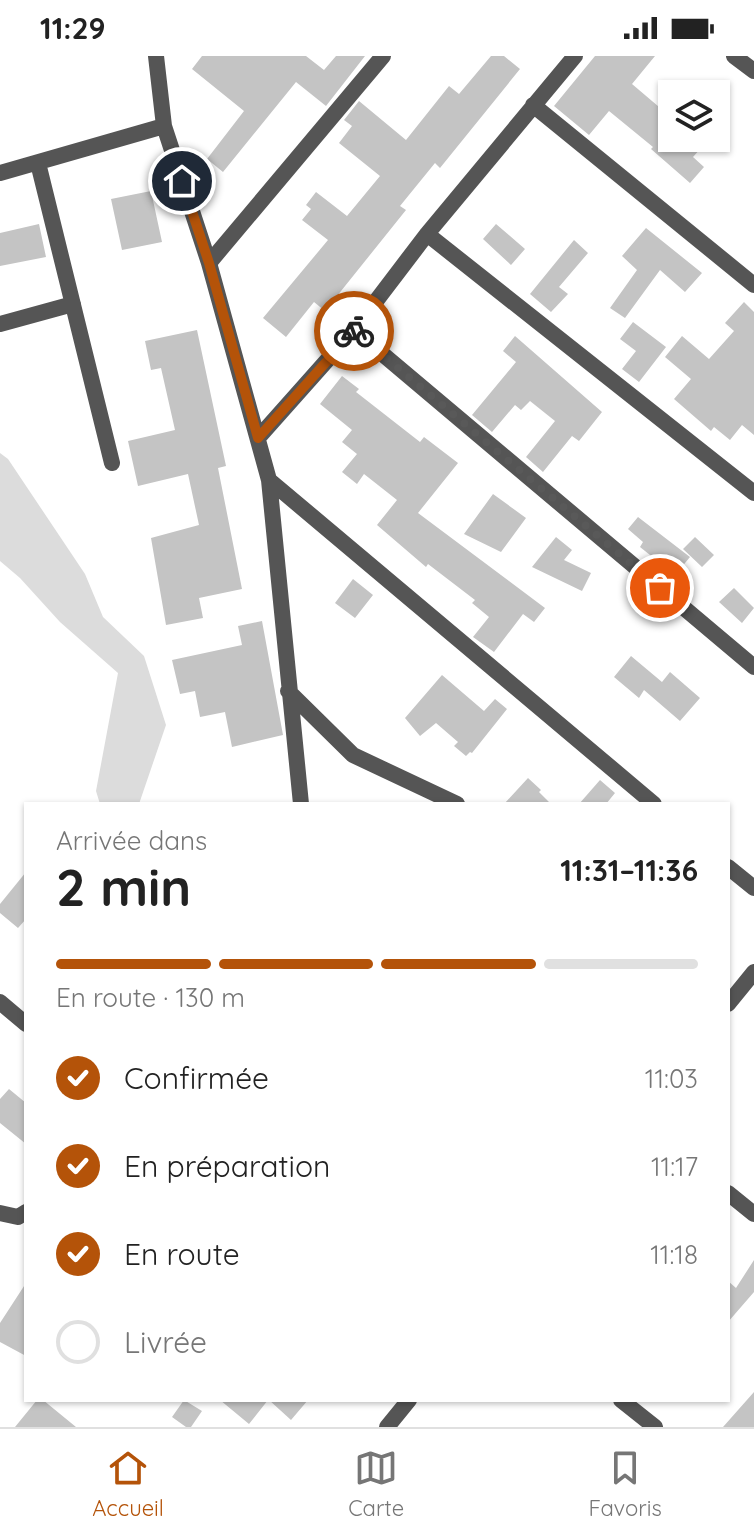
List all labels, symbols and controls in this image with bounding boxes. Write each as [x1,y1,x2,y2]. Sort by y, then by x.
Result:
text: 11:29 [40,9,106,47]
map controls [658,80,730,152]
button: layers [658,80,730,152]
pin [148,147,216,215]
icon: home [160,159,204,203]
courier [314,291,394,371]
icon: bike [332,309,376,353]
pin [626,554,694,622]
icon: bag [638,566,682,610]
text: Arrivée dans [56,824,207,857]
text: 11:31–11:36 [560,851,698,889]
text: 2 min [56,854,191,919]
text: En route · 130 m [56,981,245,1014]
icon: check [56,1056,100,1100]
text: Confirmée [124,1059,269,1097]
text: 11:03 [645,1062,698,1095]
icon: check [56,1144,100,1188]
text: En préparation [124,1147,330,1185]
text: 11:17 [651,1150,698,1183]
icon: check [56,1232,100,1276]
text: En route [124,1235,240,1273]
text: 11:18 [650,1238,698,1271]
text: Livrée [124,1323,207,1361]
tab: Accueil [92,1446,164,1522]
tab: Carte [348,1446,404,1522]
tab: Favoris [588,1446,662,1522]

